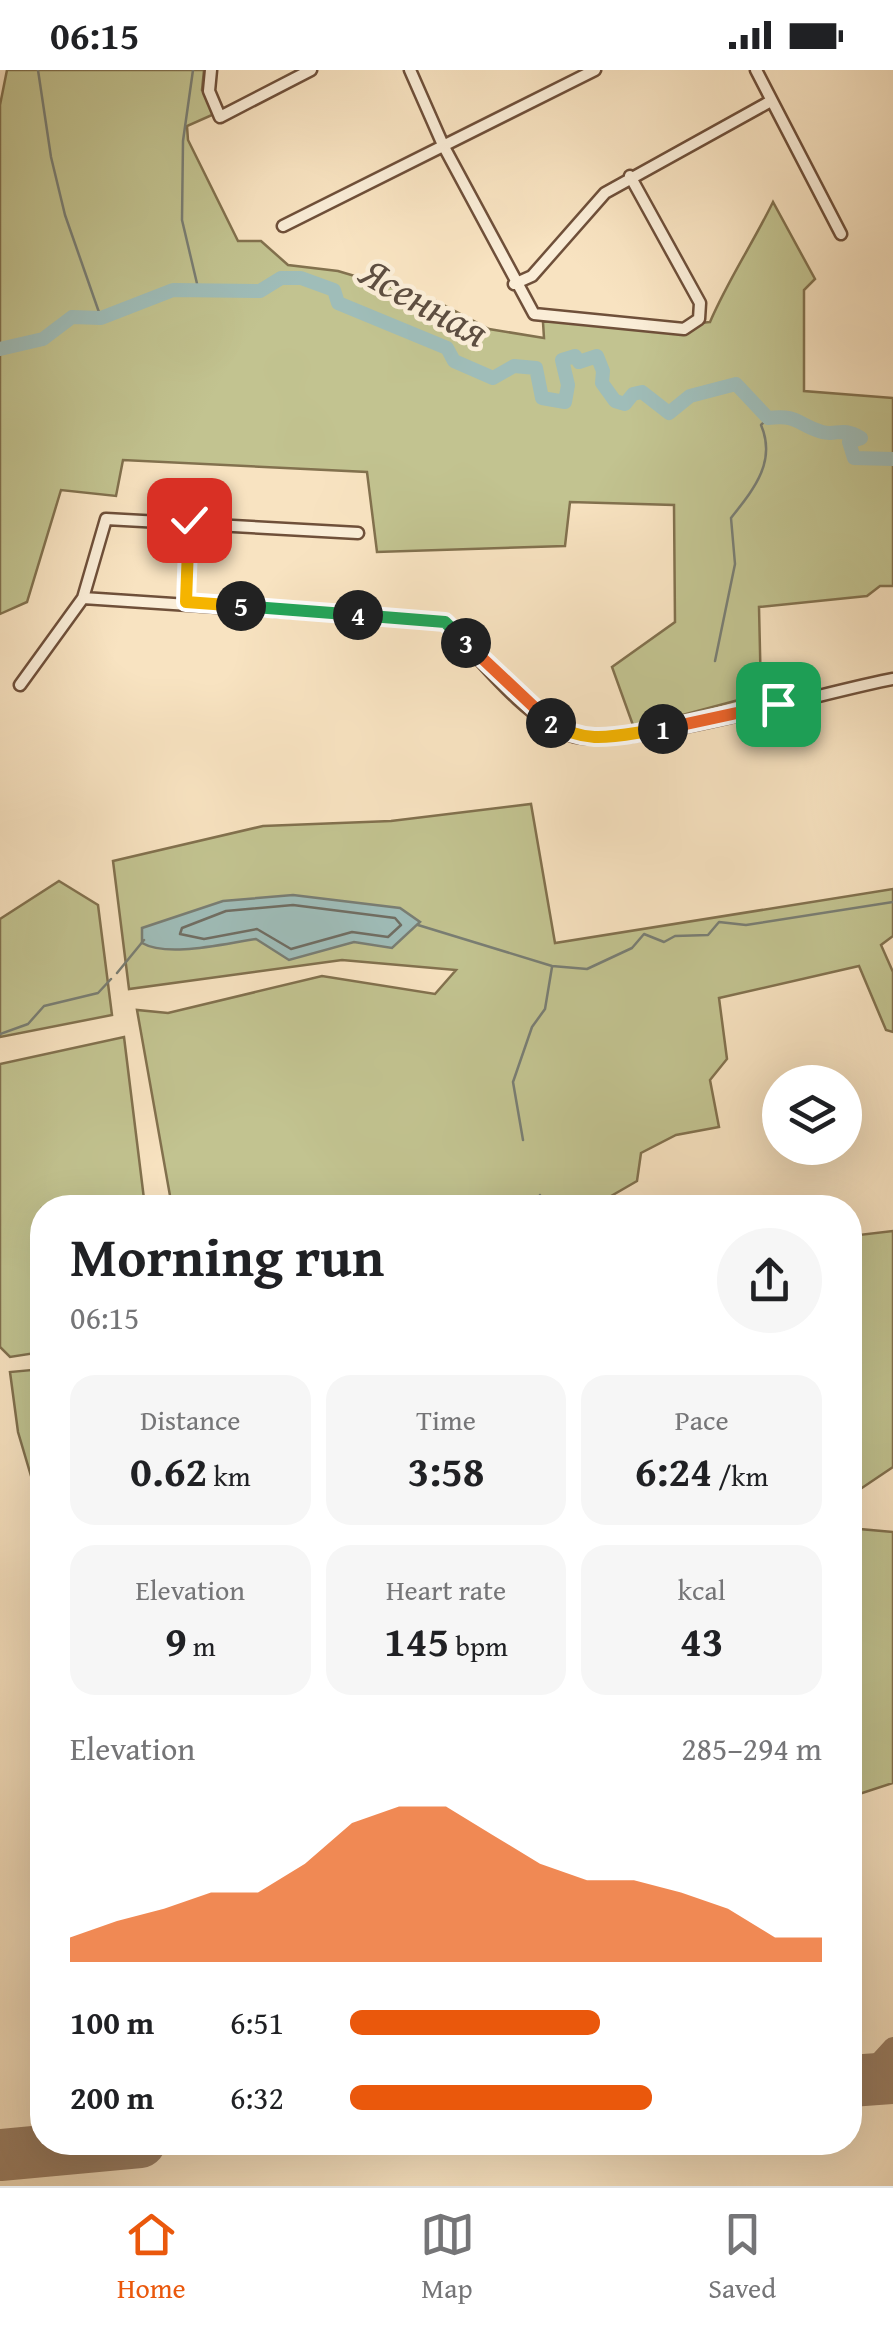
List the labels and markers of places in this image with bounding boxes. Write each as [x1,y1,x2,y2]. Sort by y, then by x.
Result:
pin [147,478,232,563]
pin: 5 [216,581,266,631]
pin: 4 [333,590,383,640]
pin: 3 [441,618,491,668]
pin [736,662,821,747]
pin: 2 [526,698,576,748]
pin: 1 [638,704,688,754]

